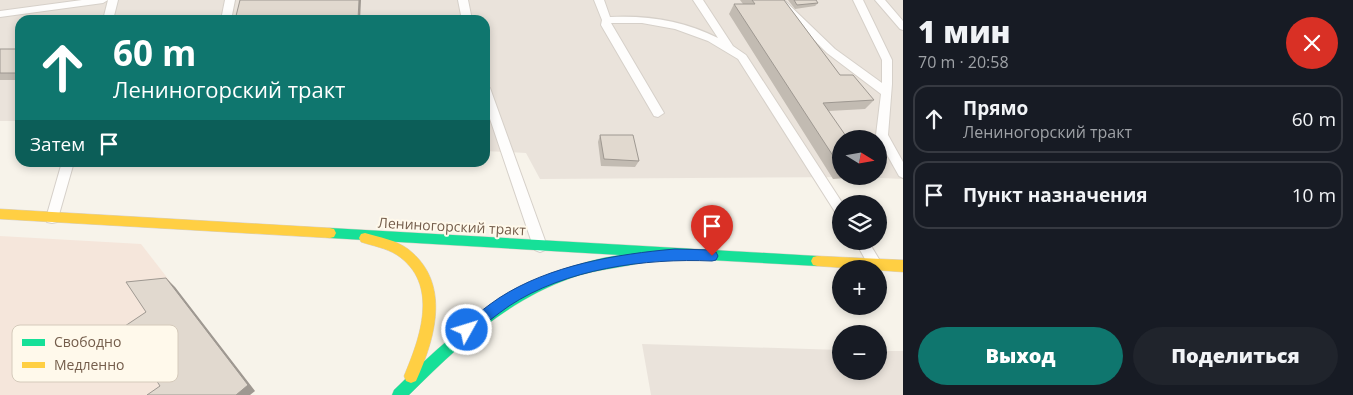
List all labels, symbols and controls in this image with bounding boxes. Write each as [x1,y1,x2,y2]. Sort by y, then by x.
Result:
text: 1 мин [918,11,1011,52]
button: close [1286,17,1338,69]
text: 60 m [113,29,196,76]
icon: ahead [30,35,95,100]
text: 70 m · 20:58 [918,51,1009,73]
text: Лениногорский тракт [113,74,345,104]
text: Прямо [963,95,1028,121]
icon: ahead [920,105,948,133]
text: 60 m [1292,106,1336,132]
text: Лениногорский тракт [963,121,1132,143]
icon: arrive [95,130,123,158]
north arrow [832,130,888,185]
map controls [832,130,887,380]
text: Затем [30,131,85,157]
icon: arrive [920,181,948,209]
text: Пункт назначения [963,182,1148,208]
text: 10 m [1292,182,1336,208]
button: layers [832,195,887,250]
pin [691,205,733,256]
icon: arrive [698,212,726,240]
street label: Лениногорский тракт [378,213,527,239]
button: + [832,260,887,315]
position arrow [440,303,492,355]
legend [12,325,178,382]
button: − [832,325,887,380]
button: Выход [918,327,1123,385]
button: Поделиться [1133,327,1338,385]
text: Свободно [54,332,121,351]
text: Медленно [54,355,125,374]

